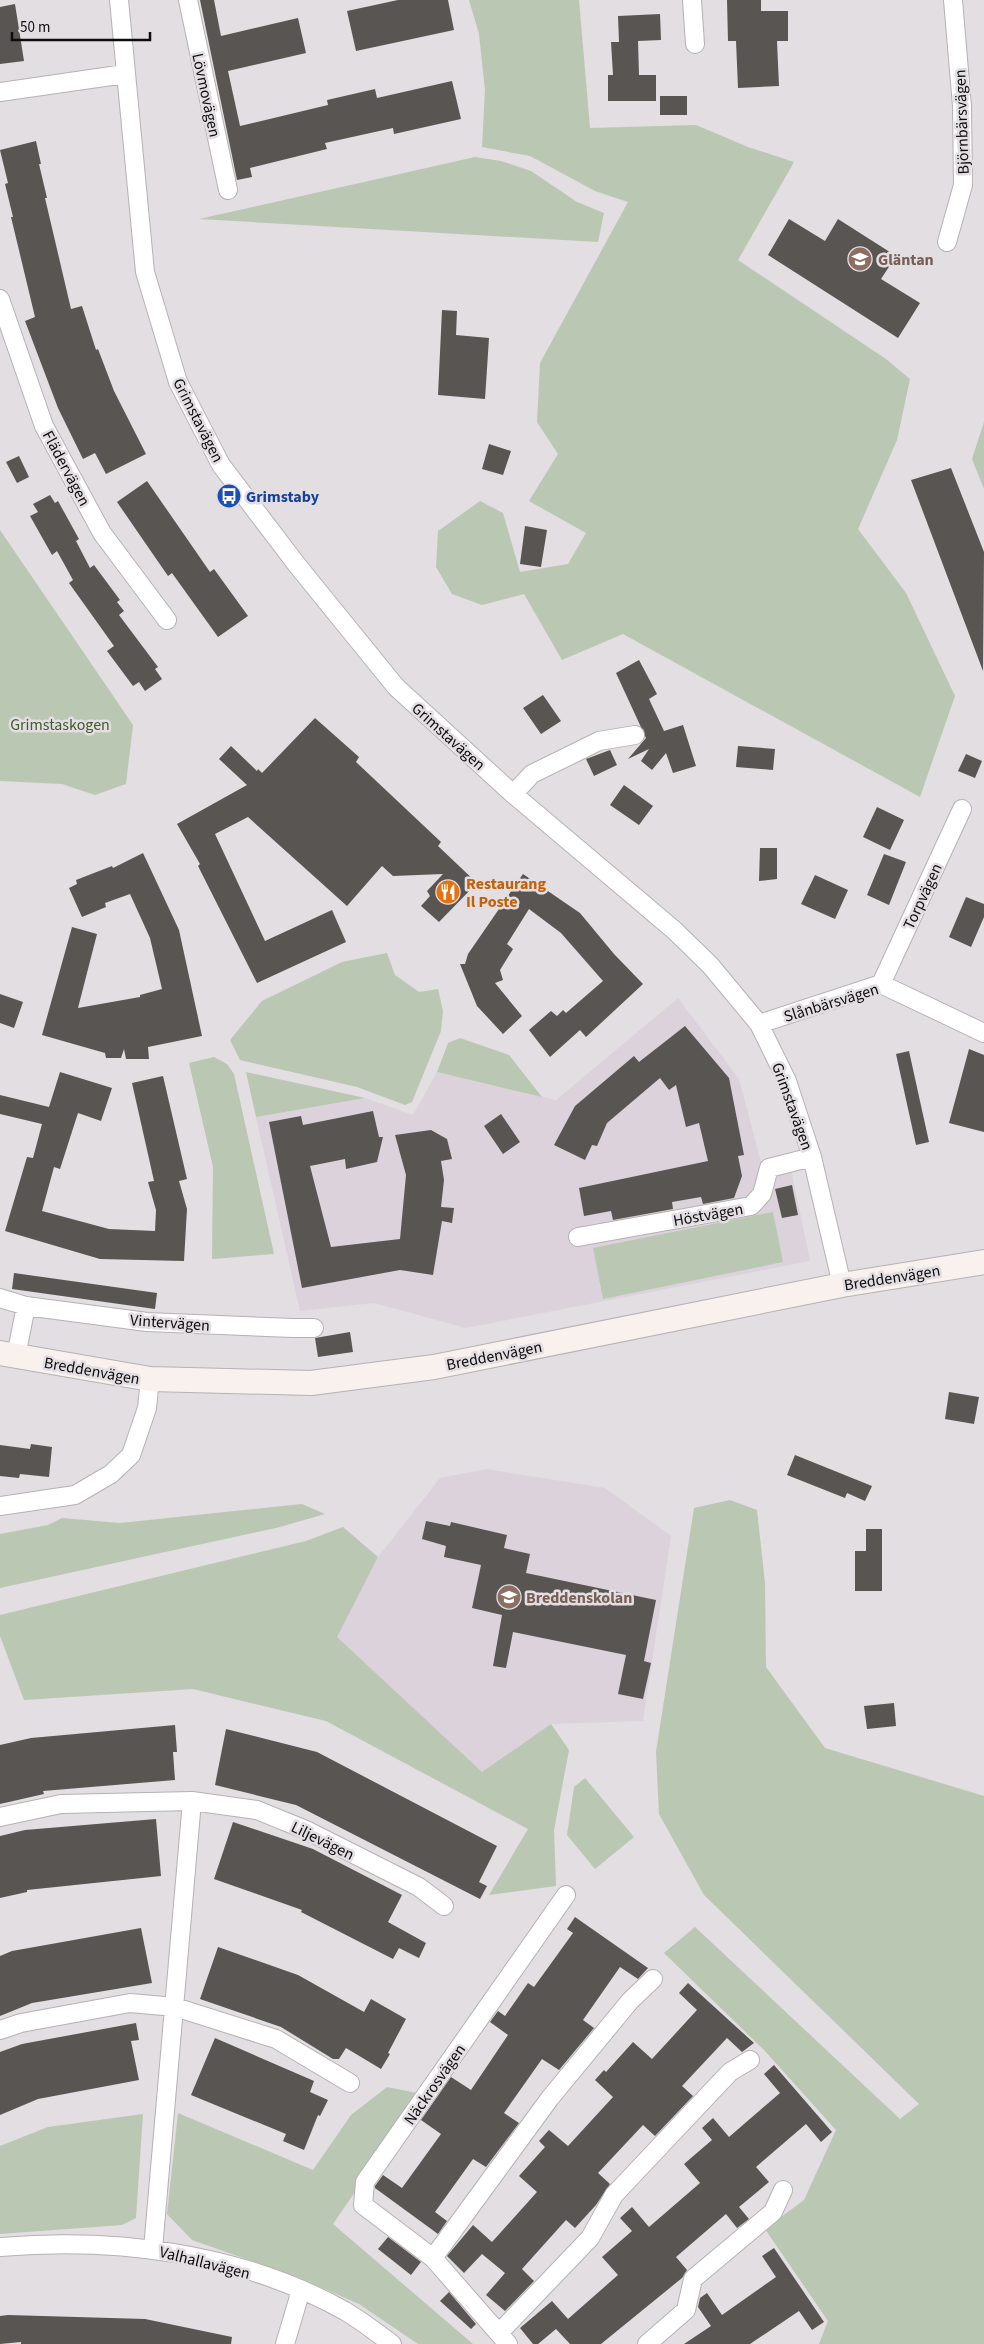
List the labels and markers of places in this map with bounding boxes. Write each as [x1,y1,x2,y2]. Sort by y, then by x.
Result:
school or university icon: Gläntan [847,246,873,272]
place label: Gläntan [878,249,934,271]
bus stop icon: Grimstaby [216,483,242,509]
place label: Grimstaby [246,486,320,508]
place label: Restaurang Il Poste [466,873,547,913]
restaurant icon: Restaurang Il Poste [435,879,461,905]
school or university icon: Breddenskolan [496,1584,522,1610]
place label: Breddenskolan [526,1587,632,1609]

